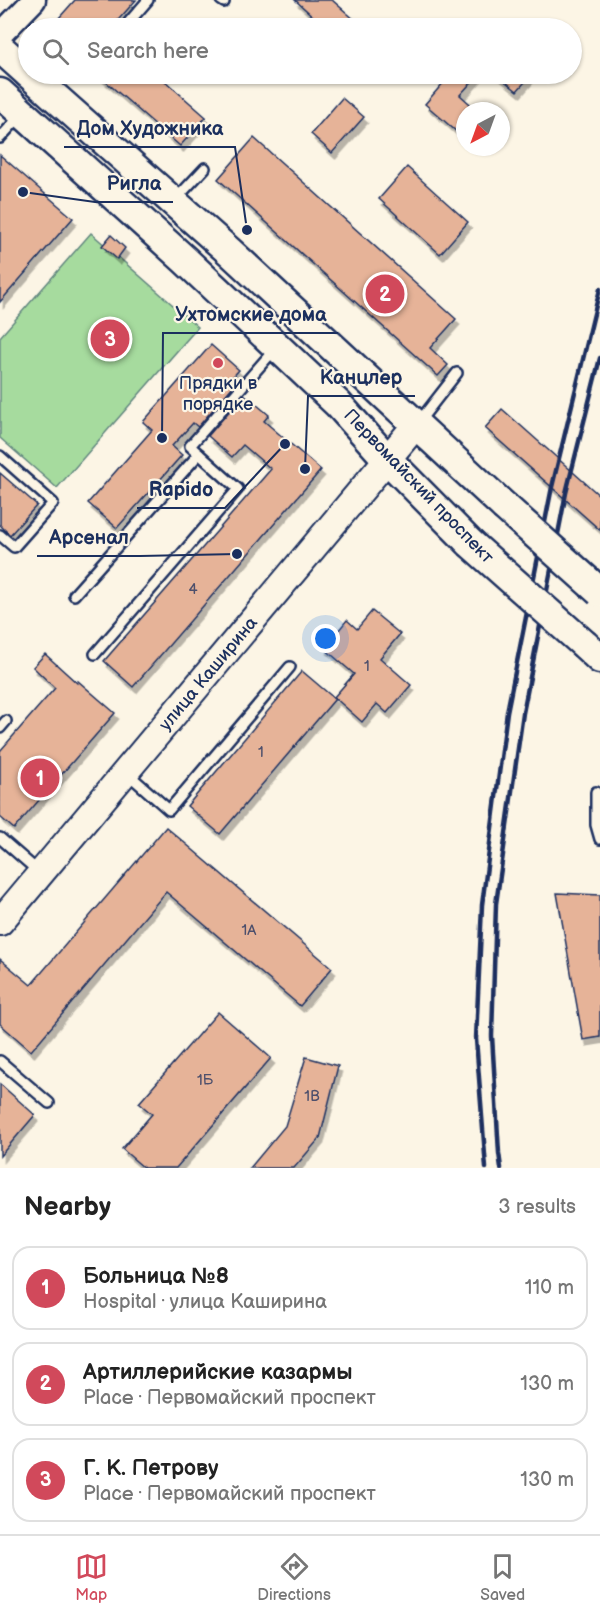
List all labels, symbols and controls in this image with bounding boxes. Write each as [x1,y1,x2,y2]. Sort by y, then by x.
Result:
search box [18,18,582,84]
icon: search [39,35,72,68]
text: Search here [87,38,209,65]
north arrow [456,102,510,156]
callout: Дом Художника [64,109,235,147]
text: Дом Художника [77,117,224,141]
callout: Ригла [95,164,173,202]
text: Ригла [107,172,162,196]
pin: 2 [366,272,404,316]
callout: Ухтомские дома [163,295,338,333]
text: Ухтомские дома [175,303,327,327]
pin: 3 [90,316,130,362]
marker: Прядки в порядке [211,356,225,370]
callout: Канцлер [308,358,415,396]
text: Канцлер [320,366,403,390]
place label: Прядки в порядке [179,373,258,415]
street label: Первомайский проспект [340,405,498,568]
callout: Rapido [137,470,225,508]
text: Rapido [149,478,213,502]
callout: Арсенал [37,518,140,556]
text: Арсенал [48,526,129,550]
house number: 4 [188,580,198,599]
street label: улица Каширина [155,612,262,735]
your location [311,624,340,653]
house number: 1 [364,657,370,676]
house number: 1 [258,743,264,762]
pin: 1 [20,756,60,800]
house number: 1А [242,921,257,940]
house number: 1Б [197,1071,214,1090]
house number: 1В [304,1087,320,1106]
text: Nearby [24,1192,111,1223]
text: 3 results [498,1195,576,1219]
text: Больница №8 [83,1263,229,1290]
text: 1 [41,1276,50,1300]
text: 110 m [525,1276,574,1300]
text: Hospital · улица Каширина [83,1290,327,1314]
text: Артиллерийские казармы [83,1359,353,1386]
text: 2 [40,1372,51,1396]
text: 130 m [520,1372,574,1396]
text: Place · Первомайский проспект [83,1386,376,1410]
text: Г. К. Петрову [83,1455,219,1482]
text: 3 [40,1468,51,1492]
text: 130 m [520,1468,574,1492]
text: Place · Первомайский проспект [83,1482,376,1506]
tab: Map [75,1550,108,1605]
tab: Directions [257,1550,331,1605]
tab: Saved [480,1550,525,1605]

